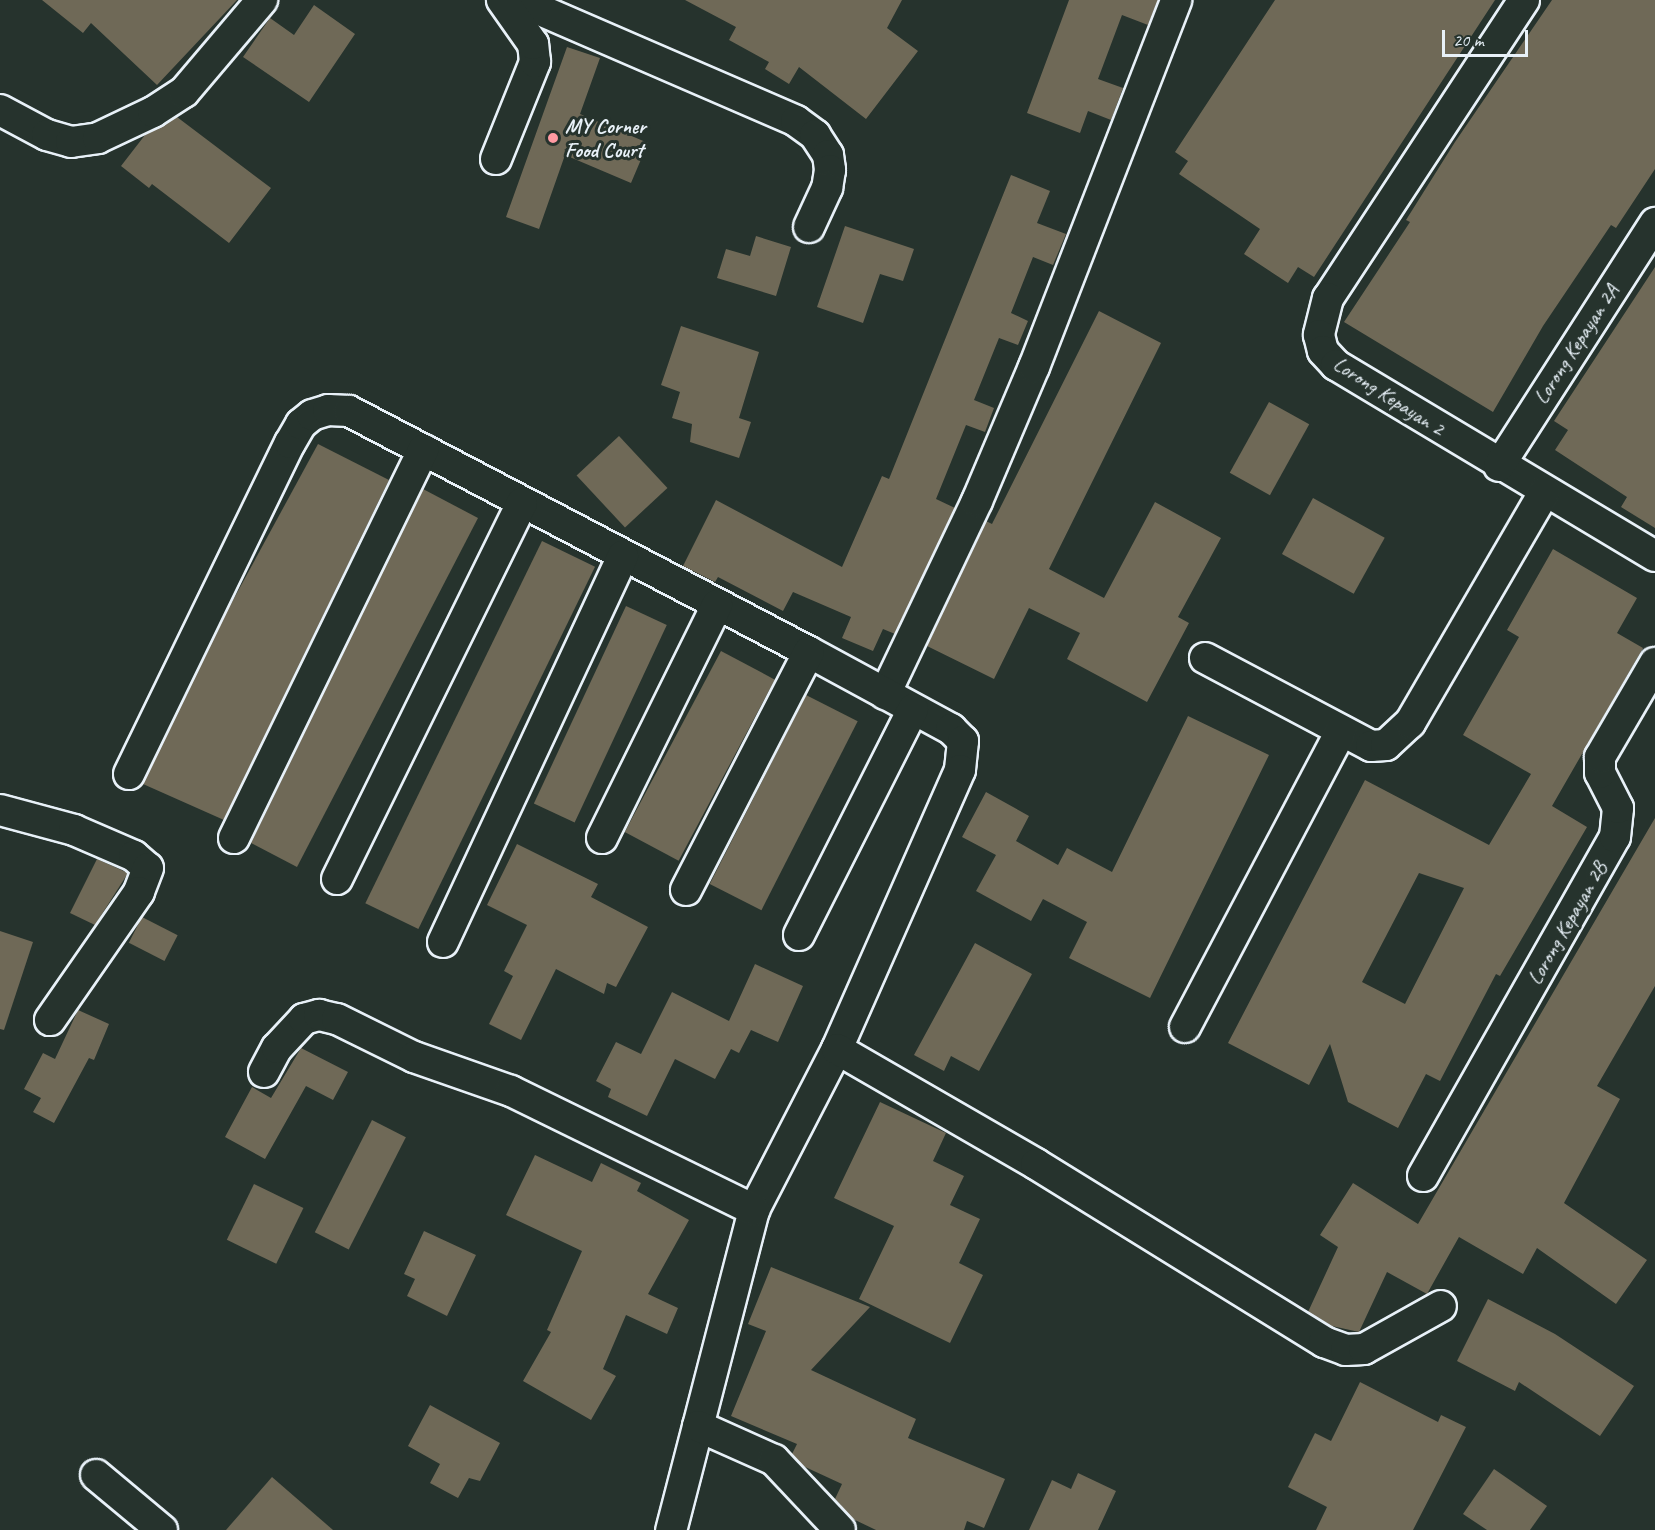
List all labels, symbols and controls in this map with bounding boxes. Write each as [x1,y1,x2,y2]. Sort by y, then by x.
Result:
scale bar [1445,18,1530,56]
text: 20 m [1453,29,1484,51]
place label: MY Corner Food Court [565,113,645,163]
marker: MY Corner Food Court [546,131,560,145]
street label: Lorong Kepayan 2A [1528,280,1624,408]
street label: Lorong Kepayan 2 [1329,351,1449,441]
street label: Lorong Kepayan 2B [1522,857,1612,989]

